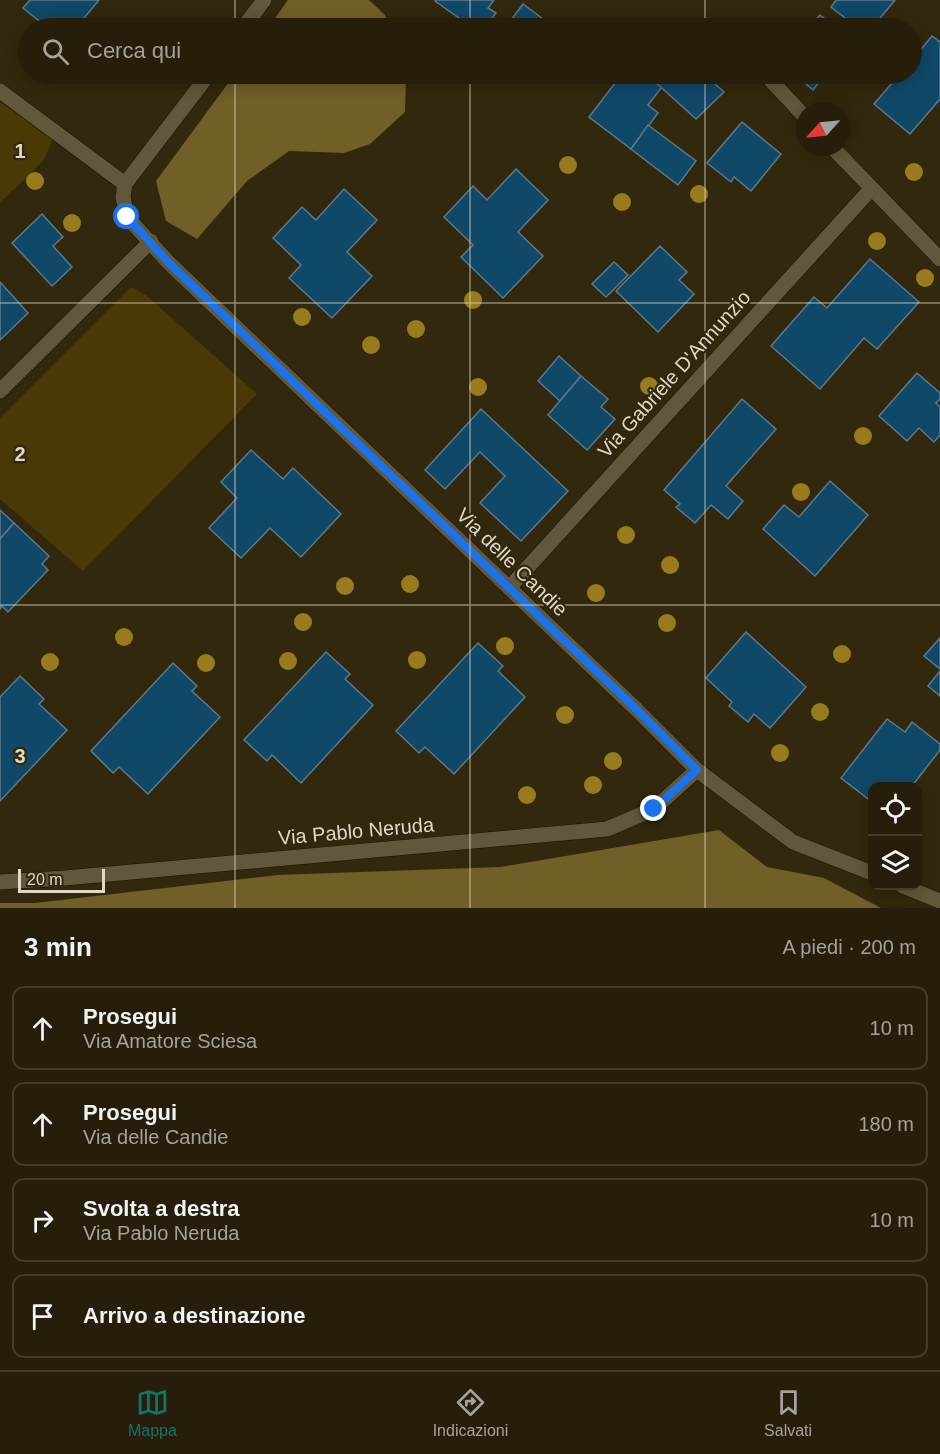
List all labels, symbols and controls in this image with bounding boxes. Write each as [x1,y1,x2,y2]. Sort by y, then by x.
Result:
search box [18,18,922,84]
icon: search [39,35,72,68]
text: Cerca qui [87,38,181,63]
north arrow [796,102,850,156]
text: 1 [14,140,26,162]
route start [113,203,139,229]
street label: Via Gabriele D'Annunzio [593,286,755,462]
text: 2 [14,443,26,465]
street label: Via delle Candie [452,504,572,620]
text: 3 [14,745,26,767]
map controls [868,782,922,890]
button: locate [868,782,922,836]
route end [640,795,666,821]
street label: Via Pablo Neruda [277,813,436,849]
button: layers [868,836,922,890]
scale bar [18,866,105,894]
text: 20 m [27,871,63,888]
text: 3 min [24,932,92,962]
text: A piedi · 200 m [783,936,916,958]
text: Prosegui [83,1004,177,1029]
icon: ahead [26,1012,59,1045]
text: 10 m [870,1017,914,1039]
text: Via Amatore Sciesa [83,1030,257,1052]
text: Prosegui [83,1100,177,1125]
icon: ahead [26,1108,59,1141]
text: 180 m [858,1113,914,1135]
text: Via delle Candie [83,1126,228,1148]
text: Svolta a destra [83,1196,240,1221]
icon: right [26,1204,59,1237]
text: 10 m [870,1209,914,1231]
text: Via Pablo Neruda [83,1222,239,1244]
icon: arrive [26,1300,59,1333]
text: Arrivo a destinazione [83,1303,306,1328]
tab: Mappa [128,1386,177,1440]
tab: Indicazioni [433,1386,508,1440]
tab: Salvati [764,1386,812,1440]

